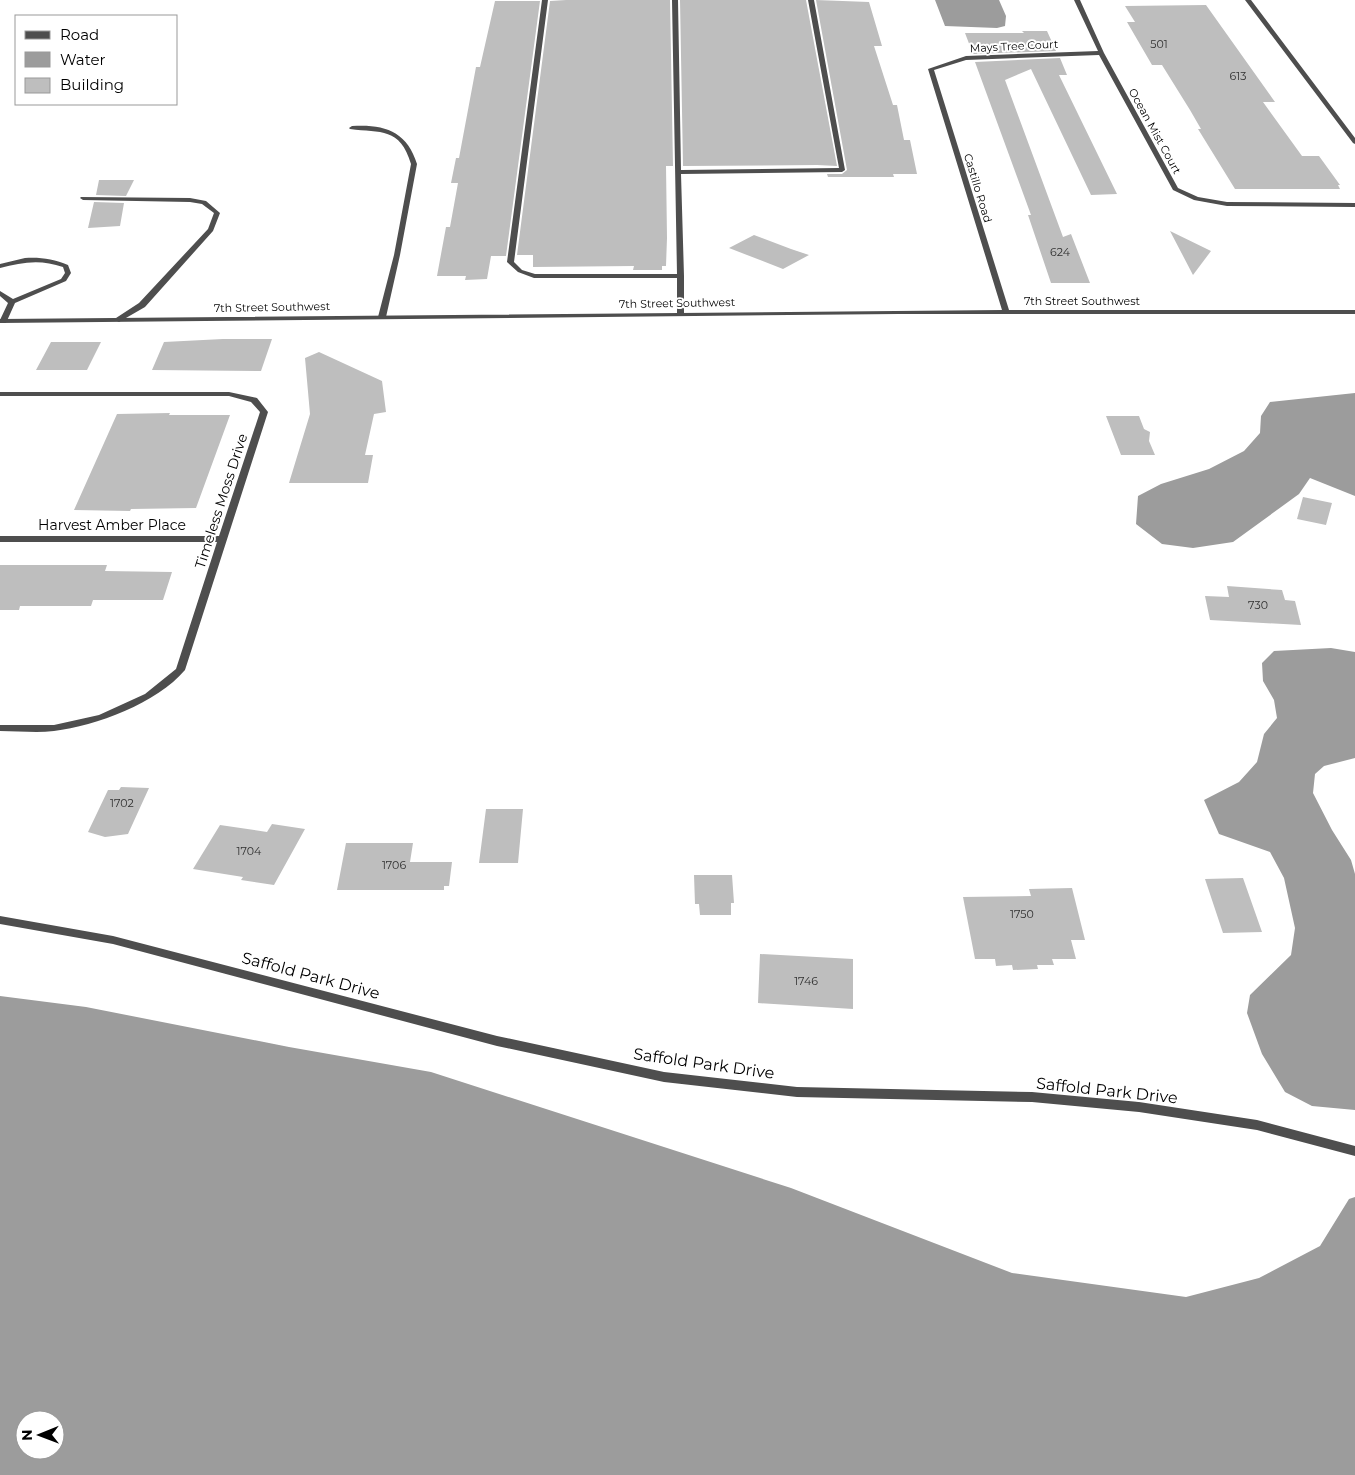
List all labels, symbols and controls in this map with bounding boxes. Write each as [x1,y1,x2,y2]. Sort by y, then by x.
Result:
legend [15,15,178,105]
text: Road [60,25,99,44]
street label: Mays Tree Court [969,37,1059,55]
house number: 501 [1150,37,1168,51]
text: Water [60,50,106,69]
house number: 613 [1230,69,1246,83]
text: Building [60,75,124,94]
street label: Ocean Mist Court [1126,86,1185,177]
street label: Castillo Road [961,152,995,224]
house number: 624 [1050,245,1071,259]
street label: 7th Street Southwest [1024,294,1141,308]
street label: 7th Street Southwest [619,295,736,311]
street label: 7th Street Southwest [214,299,331,315]
street label: Timeless Moss Drive [191,431,251,571]
street label: Harvest Amber Place [38,516,186,534]
house number: 730 [1248,598,1268,612]
house number: 1702 [110,796,134,810]
house number: 1704 [237,844,262,858]
house number: 1706 [382,858,406,872]
house number: 1750 [1010,907,1034,921]
street label: Saffold Park Drive [240,948,382,1003]
house number: 1746 [794,974,818,988]
street label: Saffold Park Drive [632,1044,776,1083]
street label: Saffold Park Drive [1035,1074,1179,1107]
north arrow [15,1410,65,1460]
text: N [18,1429,36,1441]

